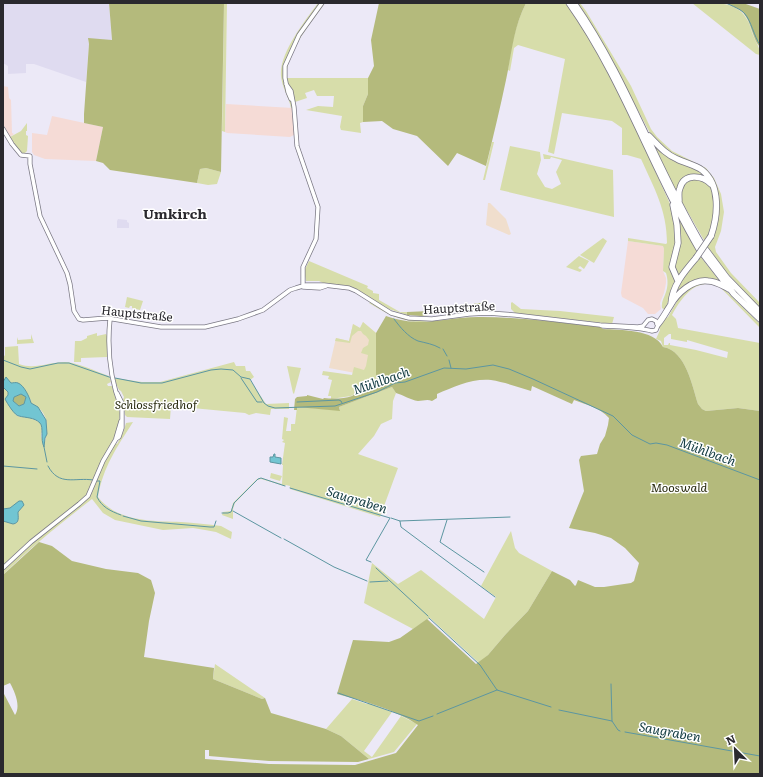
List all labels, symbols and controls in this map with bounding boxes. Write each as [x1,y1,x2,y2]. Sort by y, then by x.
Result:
district label: Umkirch [143,203,207,223]
street label: Hauptstraße [423,296,495,318]
street label: Hauptstraße [100,300,174,326]
water label: Mühlbach [350,361,412,399]
park label: Schlossfriedhof [115,395,199,413]
water label: Mühlbach [677,432,739,470]
park label: Mooswald [651,478,707,496]
water label: Saugraben [324,481,390,517]
water label: Saugraben [638,716,703,746]
north arrow [715,729,755,769]
text: N [723,730,738,748]

